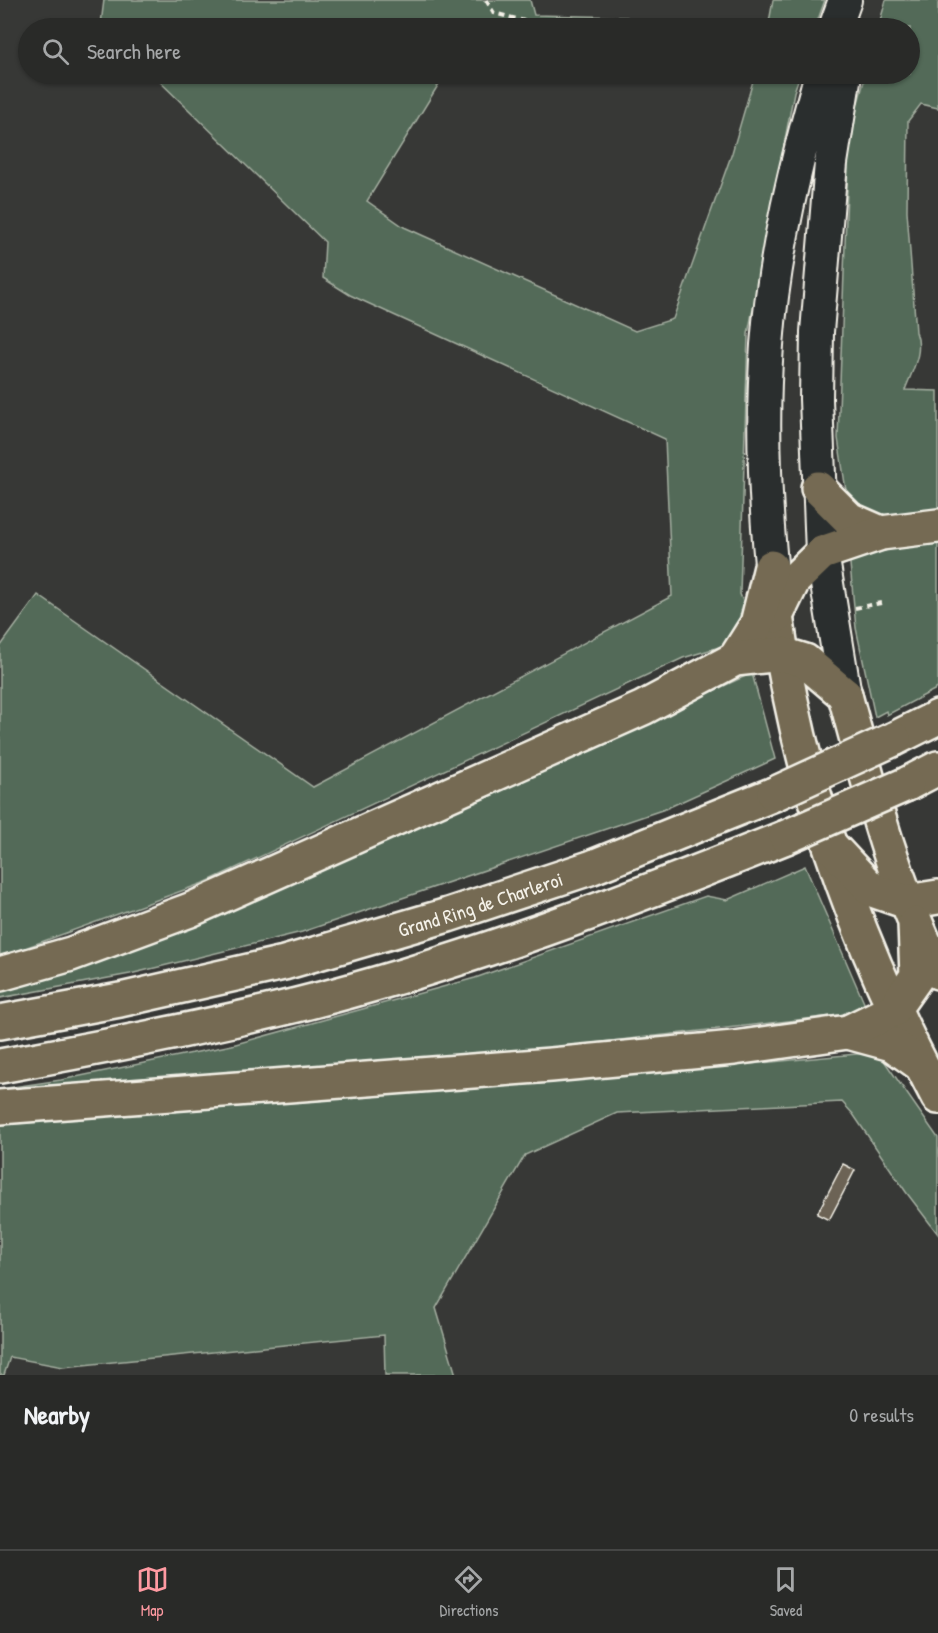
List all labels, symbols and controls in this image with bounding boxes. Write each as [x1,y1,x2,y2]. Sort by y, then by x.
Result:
search box [18,18,920,84]
icon: search [39,35,72,68]
text: Search here [87,36,181,66]
street label: Grand Ring de Charleroi [394,865,566,943]
text: Nearby [24,1397,90,1432]
text: 0 results [849,1401,914,1428]
tab: Map [136,1563,169,1621]
tab: Directions [440,1563,498,1621]
tab: Saved [769,1563,802,1621]

